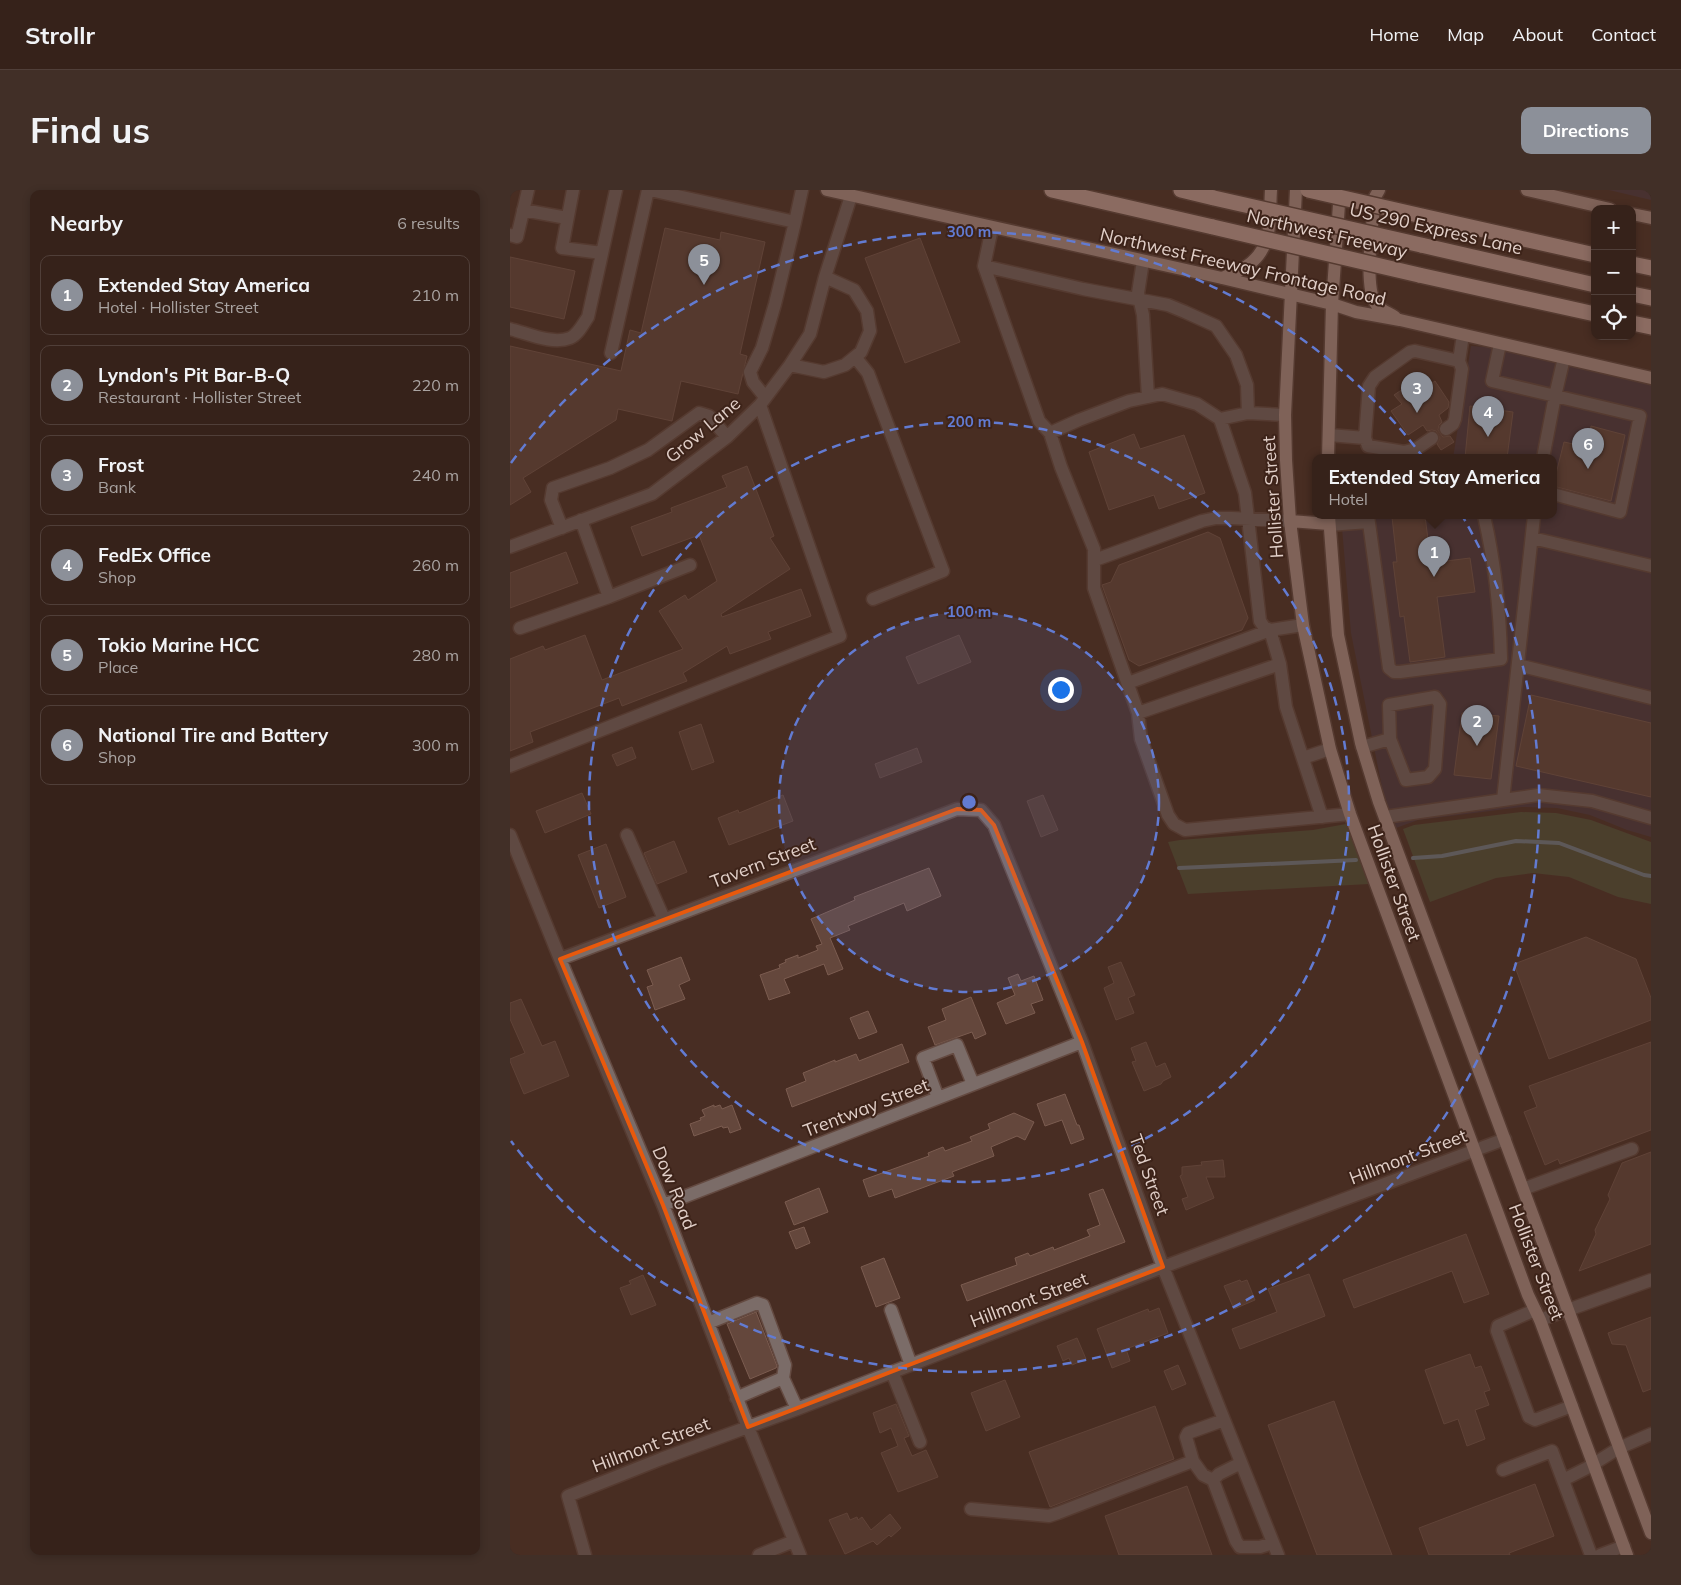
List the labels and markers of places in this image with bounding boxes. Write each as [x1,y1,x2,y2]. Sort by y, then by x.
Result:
pin: 5 [688,244,720,285]
pin: 3 [1401,372,1433,413]
pin: 4 [1472,396,1504,437]
pin: 6 [1572,428,1604,469]
pin: 1 [1418,536,1450,577]
pin: 2 [1461,705,1493,746]
centre of rings [960,793,978,811]

